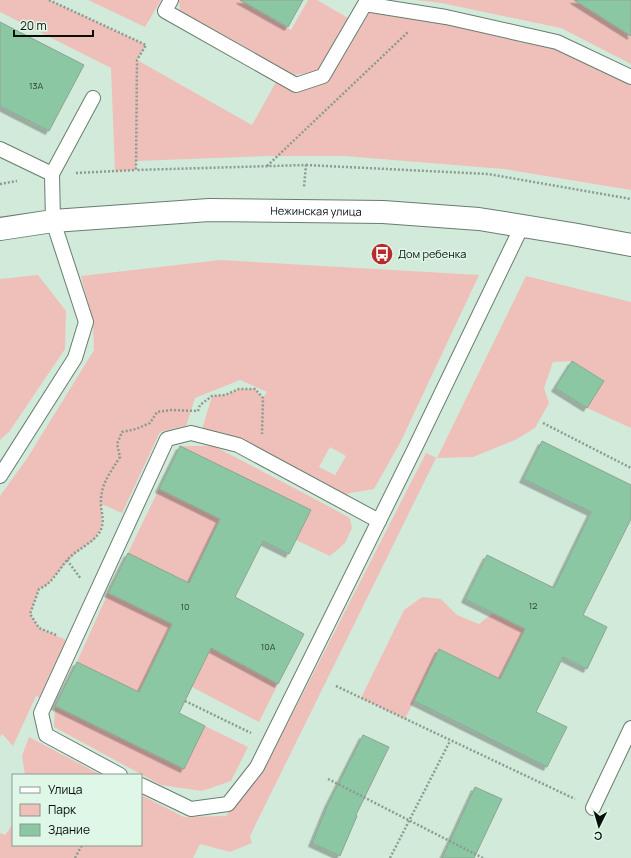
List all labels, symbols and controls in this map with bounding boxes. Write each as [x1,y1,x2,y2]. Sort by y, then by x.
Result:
scale bar [14,12,93,38]
text: 20 m [20,17,47,34]
house number: 13А [29,79,43,92]
street label: Нежинская улица [270,203,362,219]
bus stop icon: Дом ребенка [369,241,395,267]
place label: Дом ребенка [398,246,466,261]
house number: 12 [529,599,537,612]
house number: 10 [181,600,190,613]
house number: 10А [261,640,276,653]
legend [12,774,142,846]
text: Улица [48,781,82,798]
text: Парк [48,801,77,818]
north arrow [579,806,619,846]
text: Здание [48,821,90,838]
text: С [593,829,603,844]

